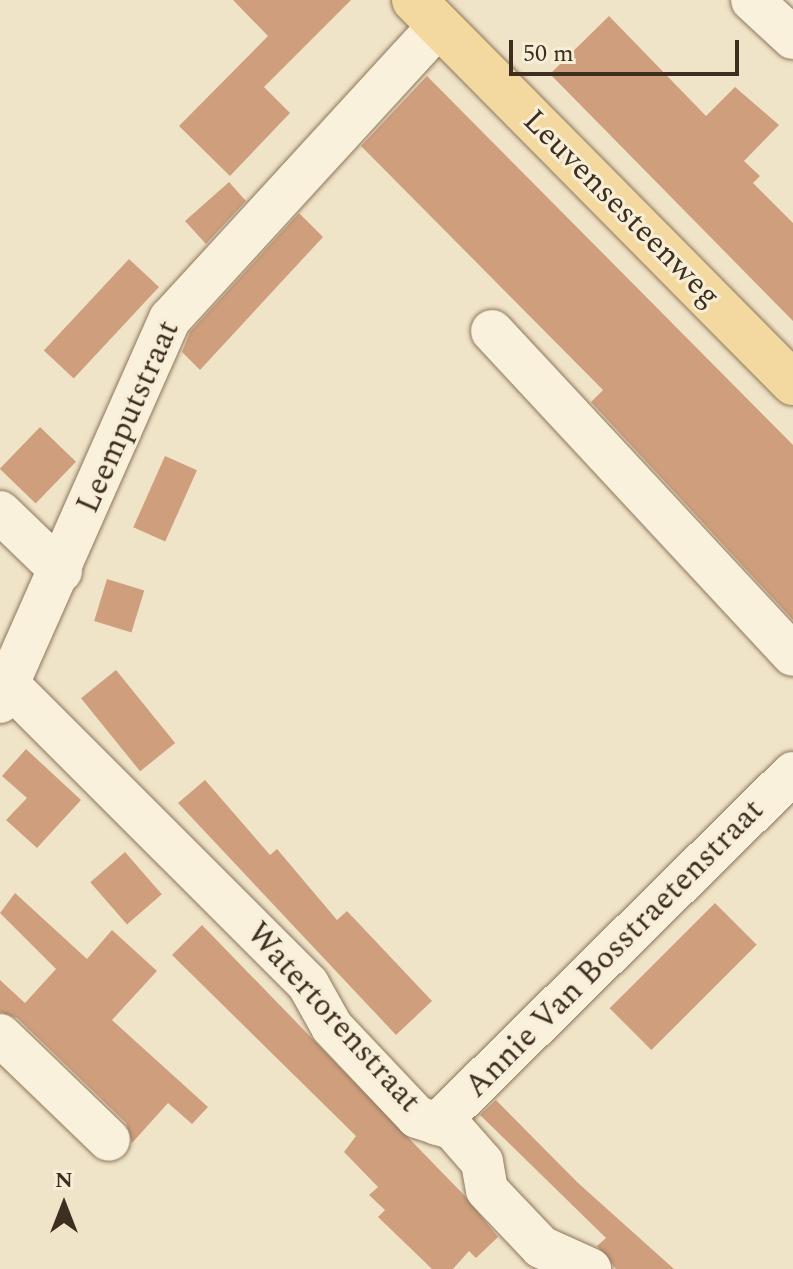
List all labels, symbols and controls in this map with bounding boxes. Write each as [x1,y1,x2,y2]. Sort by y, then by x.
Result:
scale bar [513,24,743,74]
text: 50 m [523,36,574,72]
street label: Leuvensesteenweg [514,102,728,316]
street label: Leemputstraat [69,315,189,519]
street label: Annie Van Bosstraetenstraat [458,792,772,1106]
street label: Watertorenstraat [238,915,428,1121]
text: N [55,1164,73,1197]
north arrow [24,1165,104,1245]

